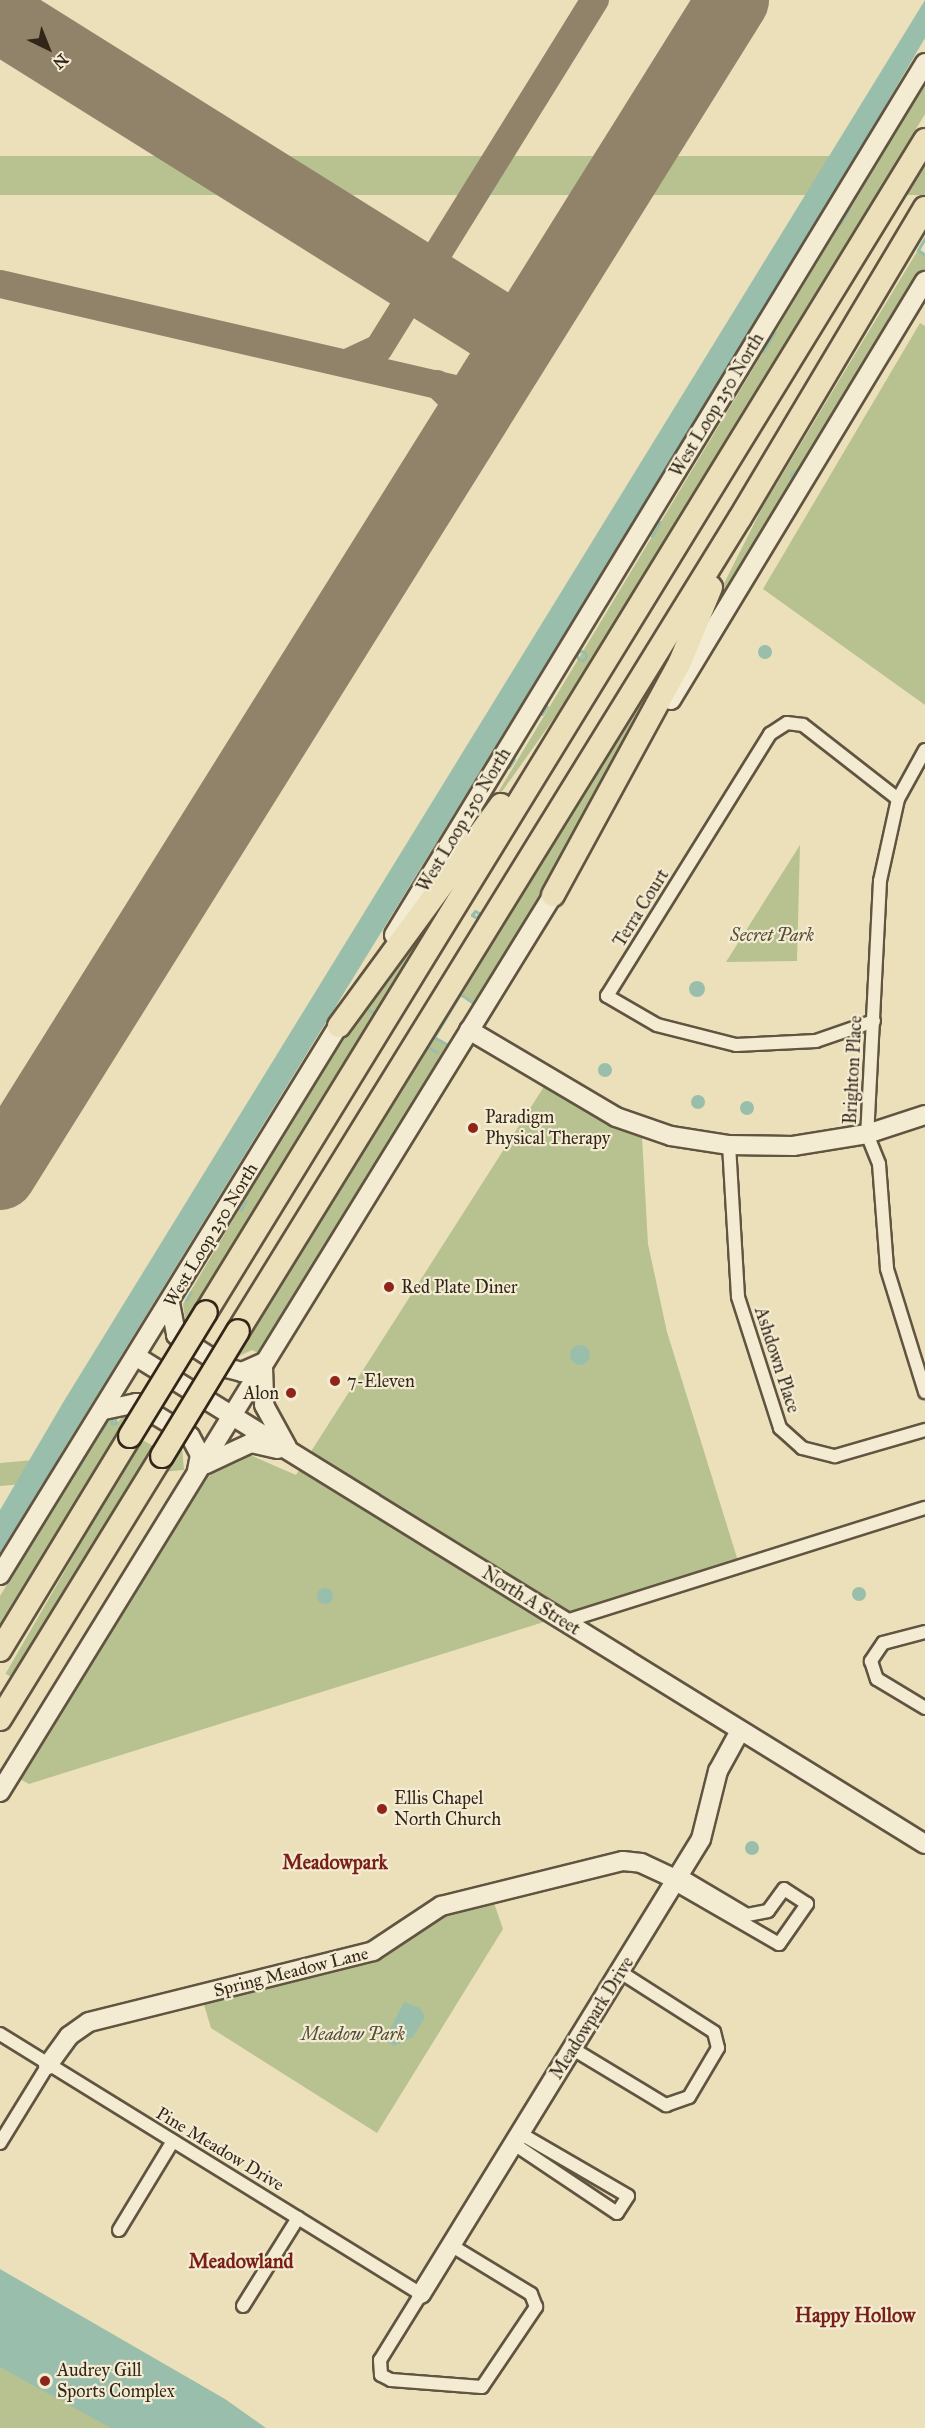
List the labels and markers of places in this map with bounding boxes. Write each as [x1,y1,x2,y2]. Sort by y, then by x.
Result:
place label: Paradigm Physical Therapy [485,1107,610,1150]
marker: Paradigm Physical Therapy [466,1121,480,1135]
place label: Red Plate Diner [401,1276,518,1298]
marker: Red Plate Diner [382,1280,396,1294]
place label: 7-Eleven [347,1370,415,1392]
marker: 7-Eleven [328,1374,342,1388]
place label: Alon [243,1382,279,1404]
marker: Alon [284,1386,298,1400]
place label: Ellis Chapel North Church [394,1788,501,1830]
marker: Ellis Chapel North Church [375,1802,389,1816]
place label: Audrey Gill Sports Complex [57,2360,175,2402]
marker: Audrey Gill Sports Complex [38,2374,52,2388]

